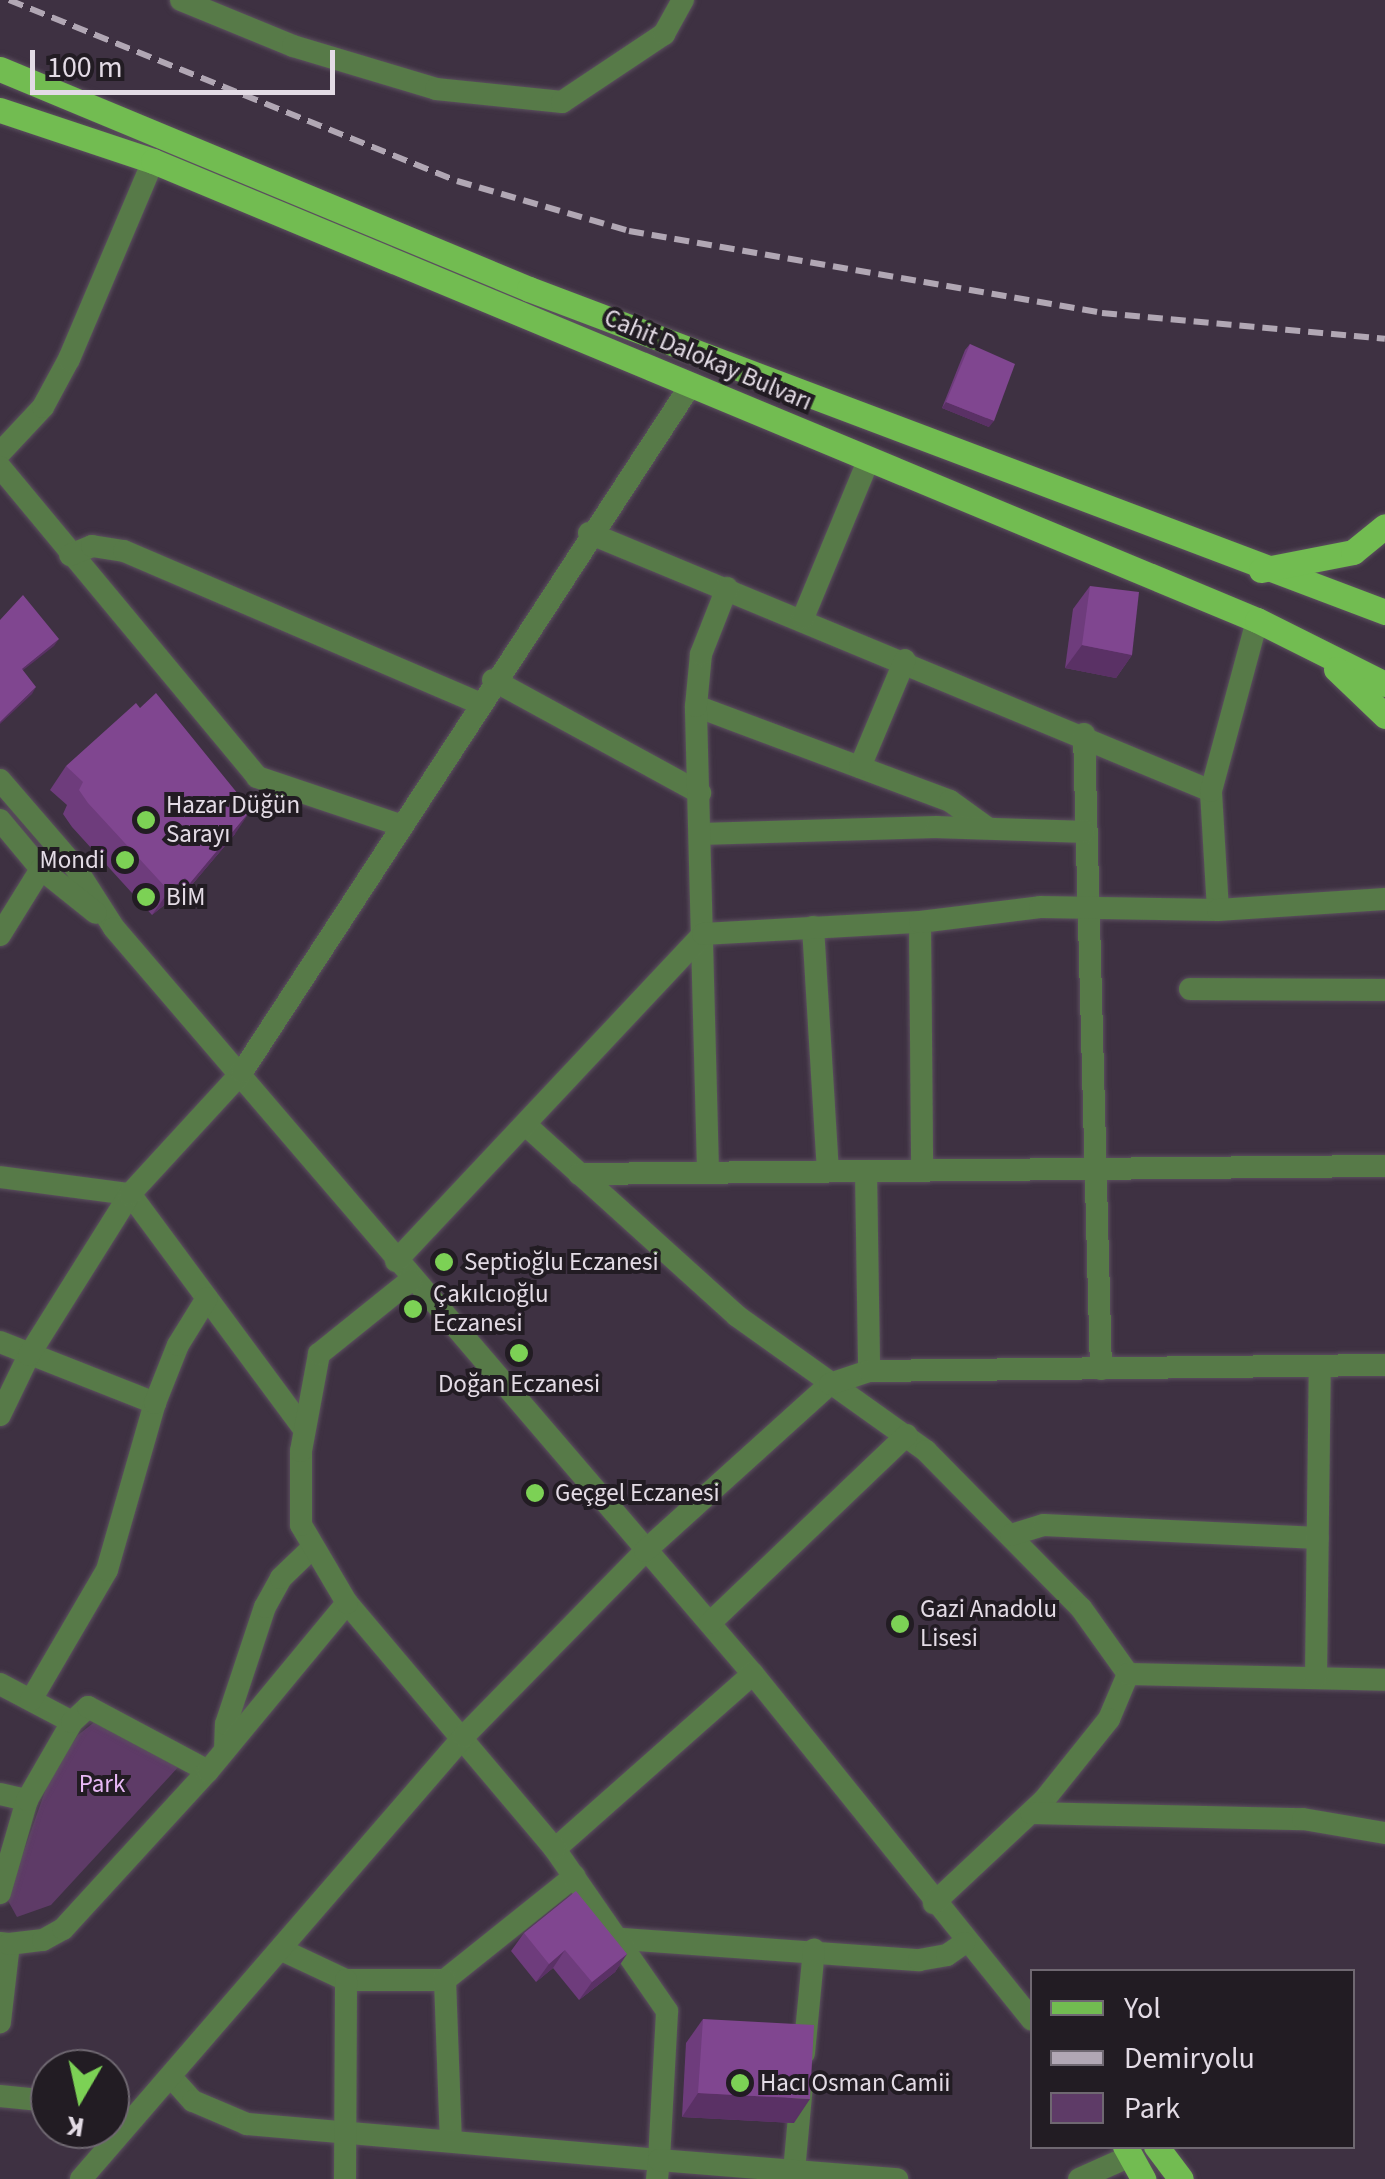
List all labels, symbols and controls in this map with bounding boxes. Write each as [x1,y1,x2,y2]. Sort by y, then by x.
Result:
scale bar [35,30,340,92]
text: 100 m [47,46,123,89]
street label: Cahit Dalokay Bulvarı [600,303,816,417]
place label: Hazar Düğün Sarayı [166,791,300,850]
marker: Hazar Düğün Sarayı [135,809,157,831]
place label: Mondi [40,845,105,875]
marker: Mondi [114,849,136,871]
place label: BİM [166,882,205,912]
marker: BİM [135,886,157,908]
place label: Septioğlu Eczanesi [464,1247,659,1277]
marker: Septioğlu Eczanesi [433,1251,455,1273]
place label: Çakılcıoğlu Eczanesi [433,1280,548,1339]
marker: Çakılcıoğlu Eczanesi [402,1298,424,1320]
marker: Doğan Eczanesi [508,1342,530,1364]
place label: Doğan Eczanesi [438,1369,600,1399]
place label: Geçgel Eczanesi [555,1478,720,1508]
marker: Geçgel Eczanesi [524,1482,546,1504]
place label: Gazi Anadolu Lisesi [920,1595,1057,1654]
marker: Gazi Anadolu Lisesi [889,1613,911,1635]
park label: Park [79,1769,125,1799]
legend [1030,1969,1355,2149]
text: Yol [1124,1987,1161,2030]
text: Demiryolu [1124,2037,1255,2080]
north arrow [30,2049,130,2149]
place label: Hacı Osman Camii [760,2068,950,2098]
marker: Hacı Osman Camii [729,2072,751,2094]
text: Park [1124,2087,1180,2130]
text: K [64,2106,87,2148]

